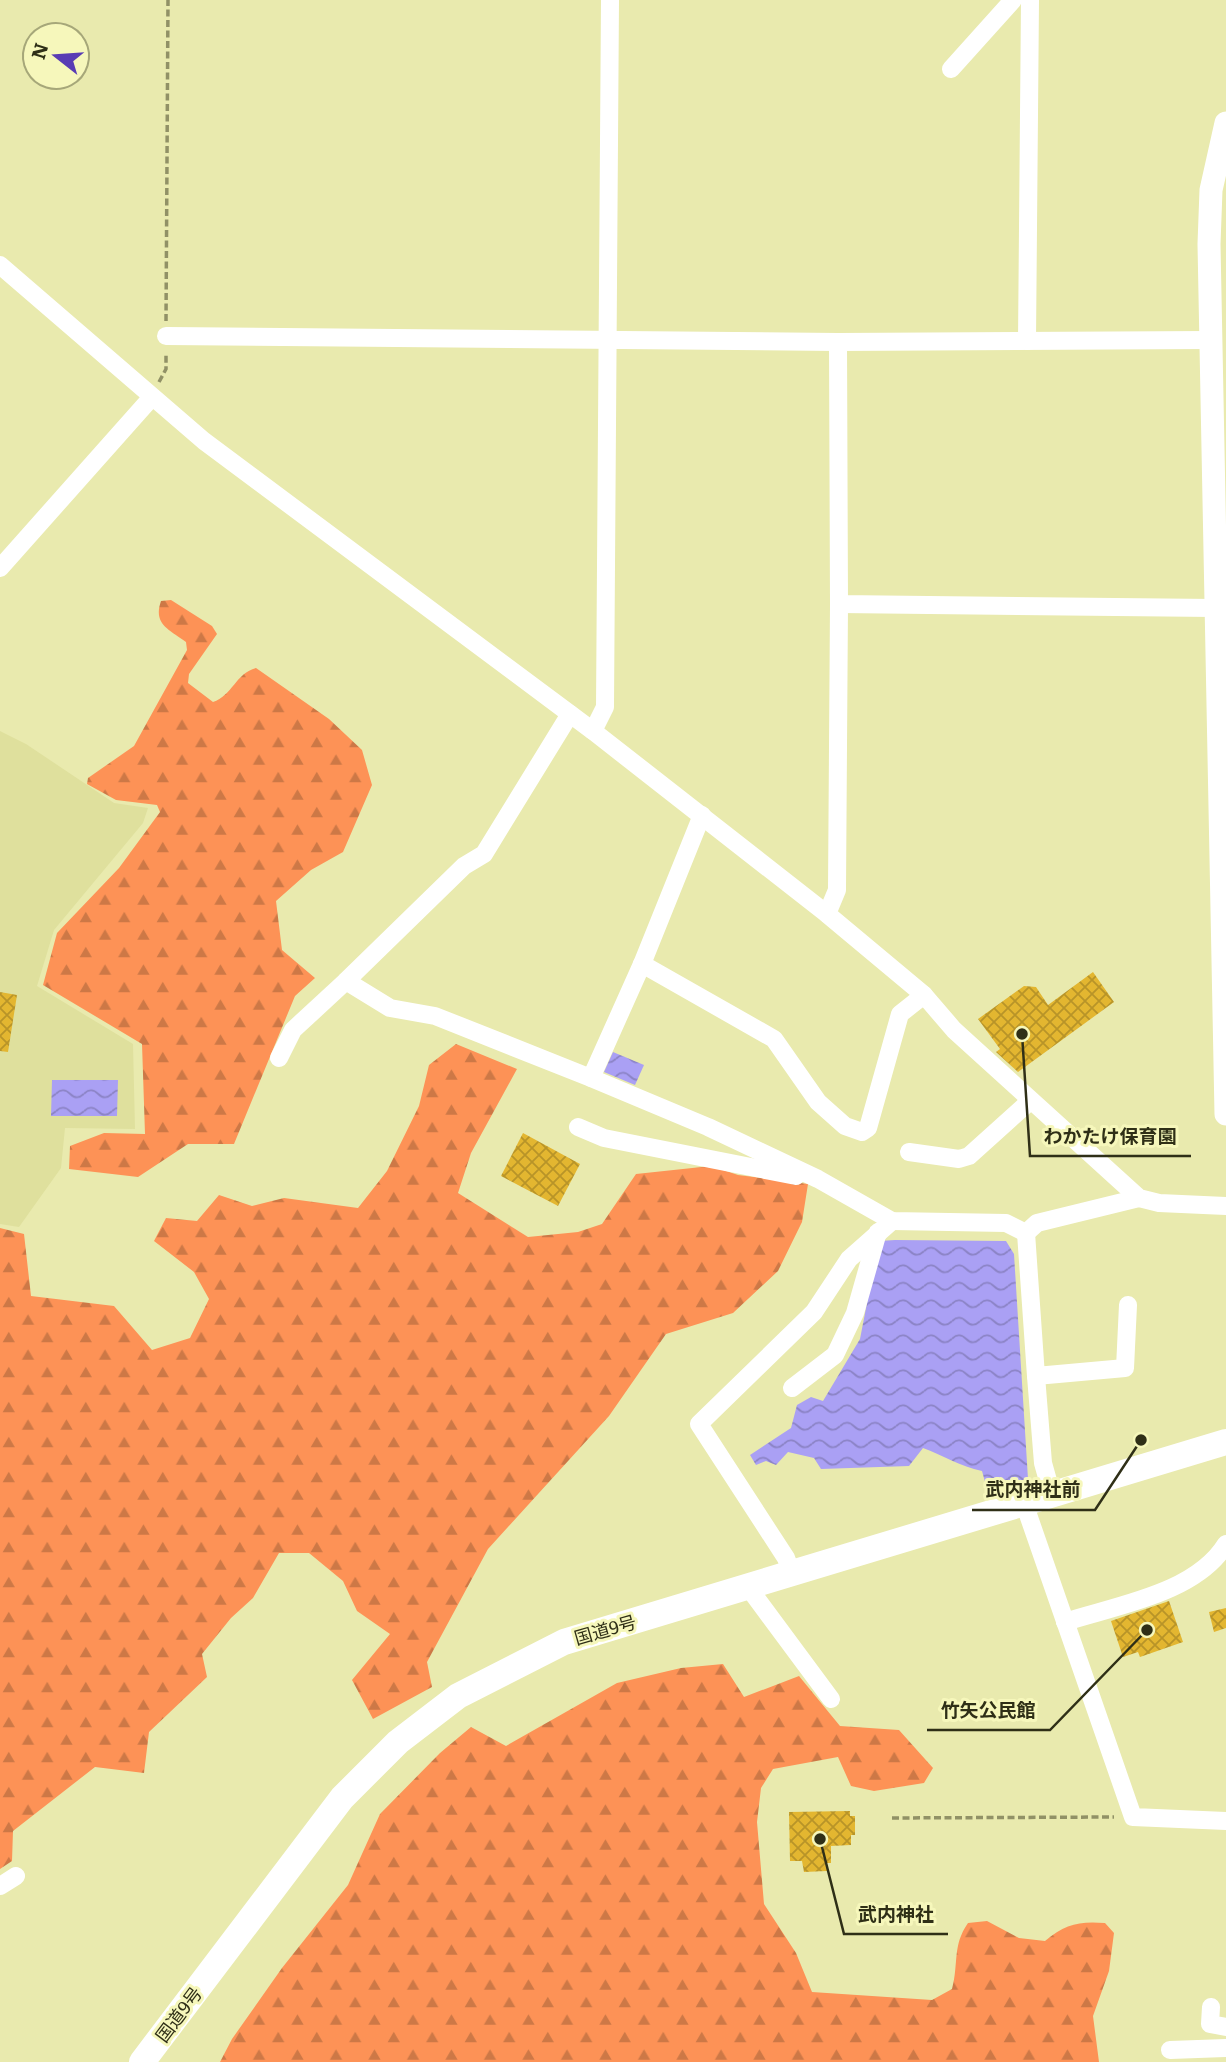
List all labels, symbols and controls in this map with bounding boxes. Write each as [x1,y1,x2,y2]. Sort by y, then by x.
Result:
north arrow [21,21,91,91]
text: N [23,39,55,62]
callout: わかたけ保育園 [1030,1116,1191,1156]
text: わかたけ保育園 [1043,1121,1177,1149]
callout: 武内神社前 [972,1470,1095,1510]
text: 武内神社前 [985,1474,1081,1502]
street label: 国道9号 [571,1607,639,1651]
callout: 竹矢公民館 [927,1690,1050,1730]
text: 竹矢公民館 [940,1695,1036,1723]
callout: 武内神社 [844,1894,948,1934]
text: 武内神社 [858,1899,934,1927]
street label: 国道9号 [148,1981,208,2047]

